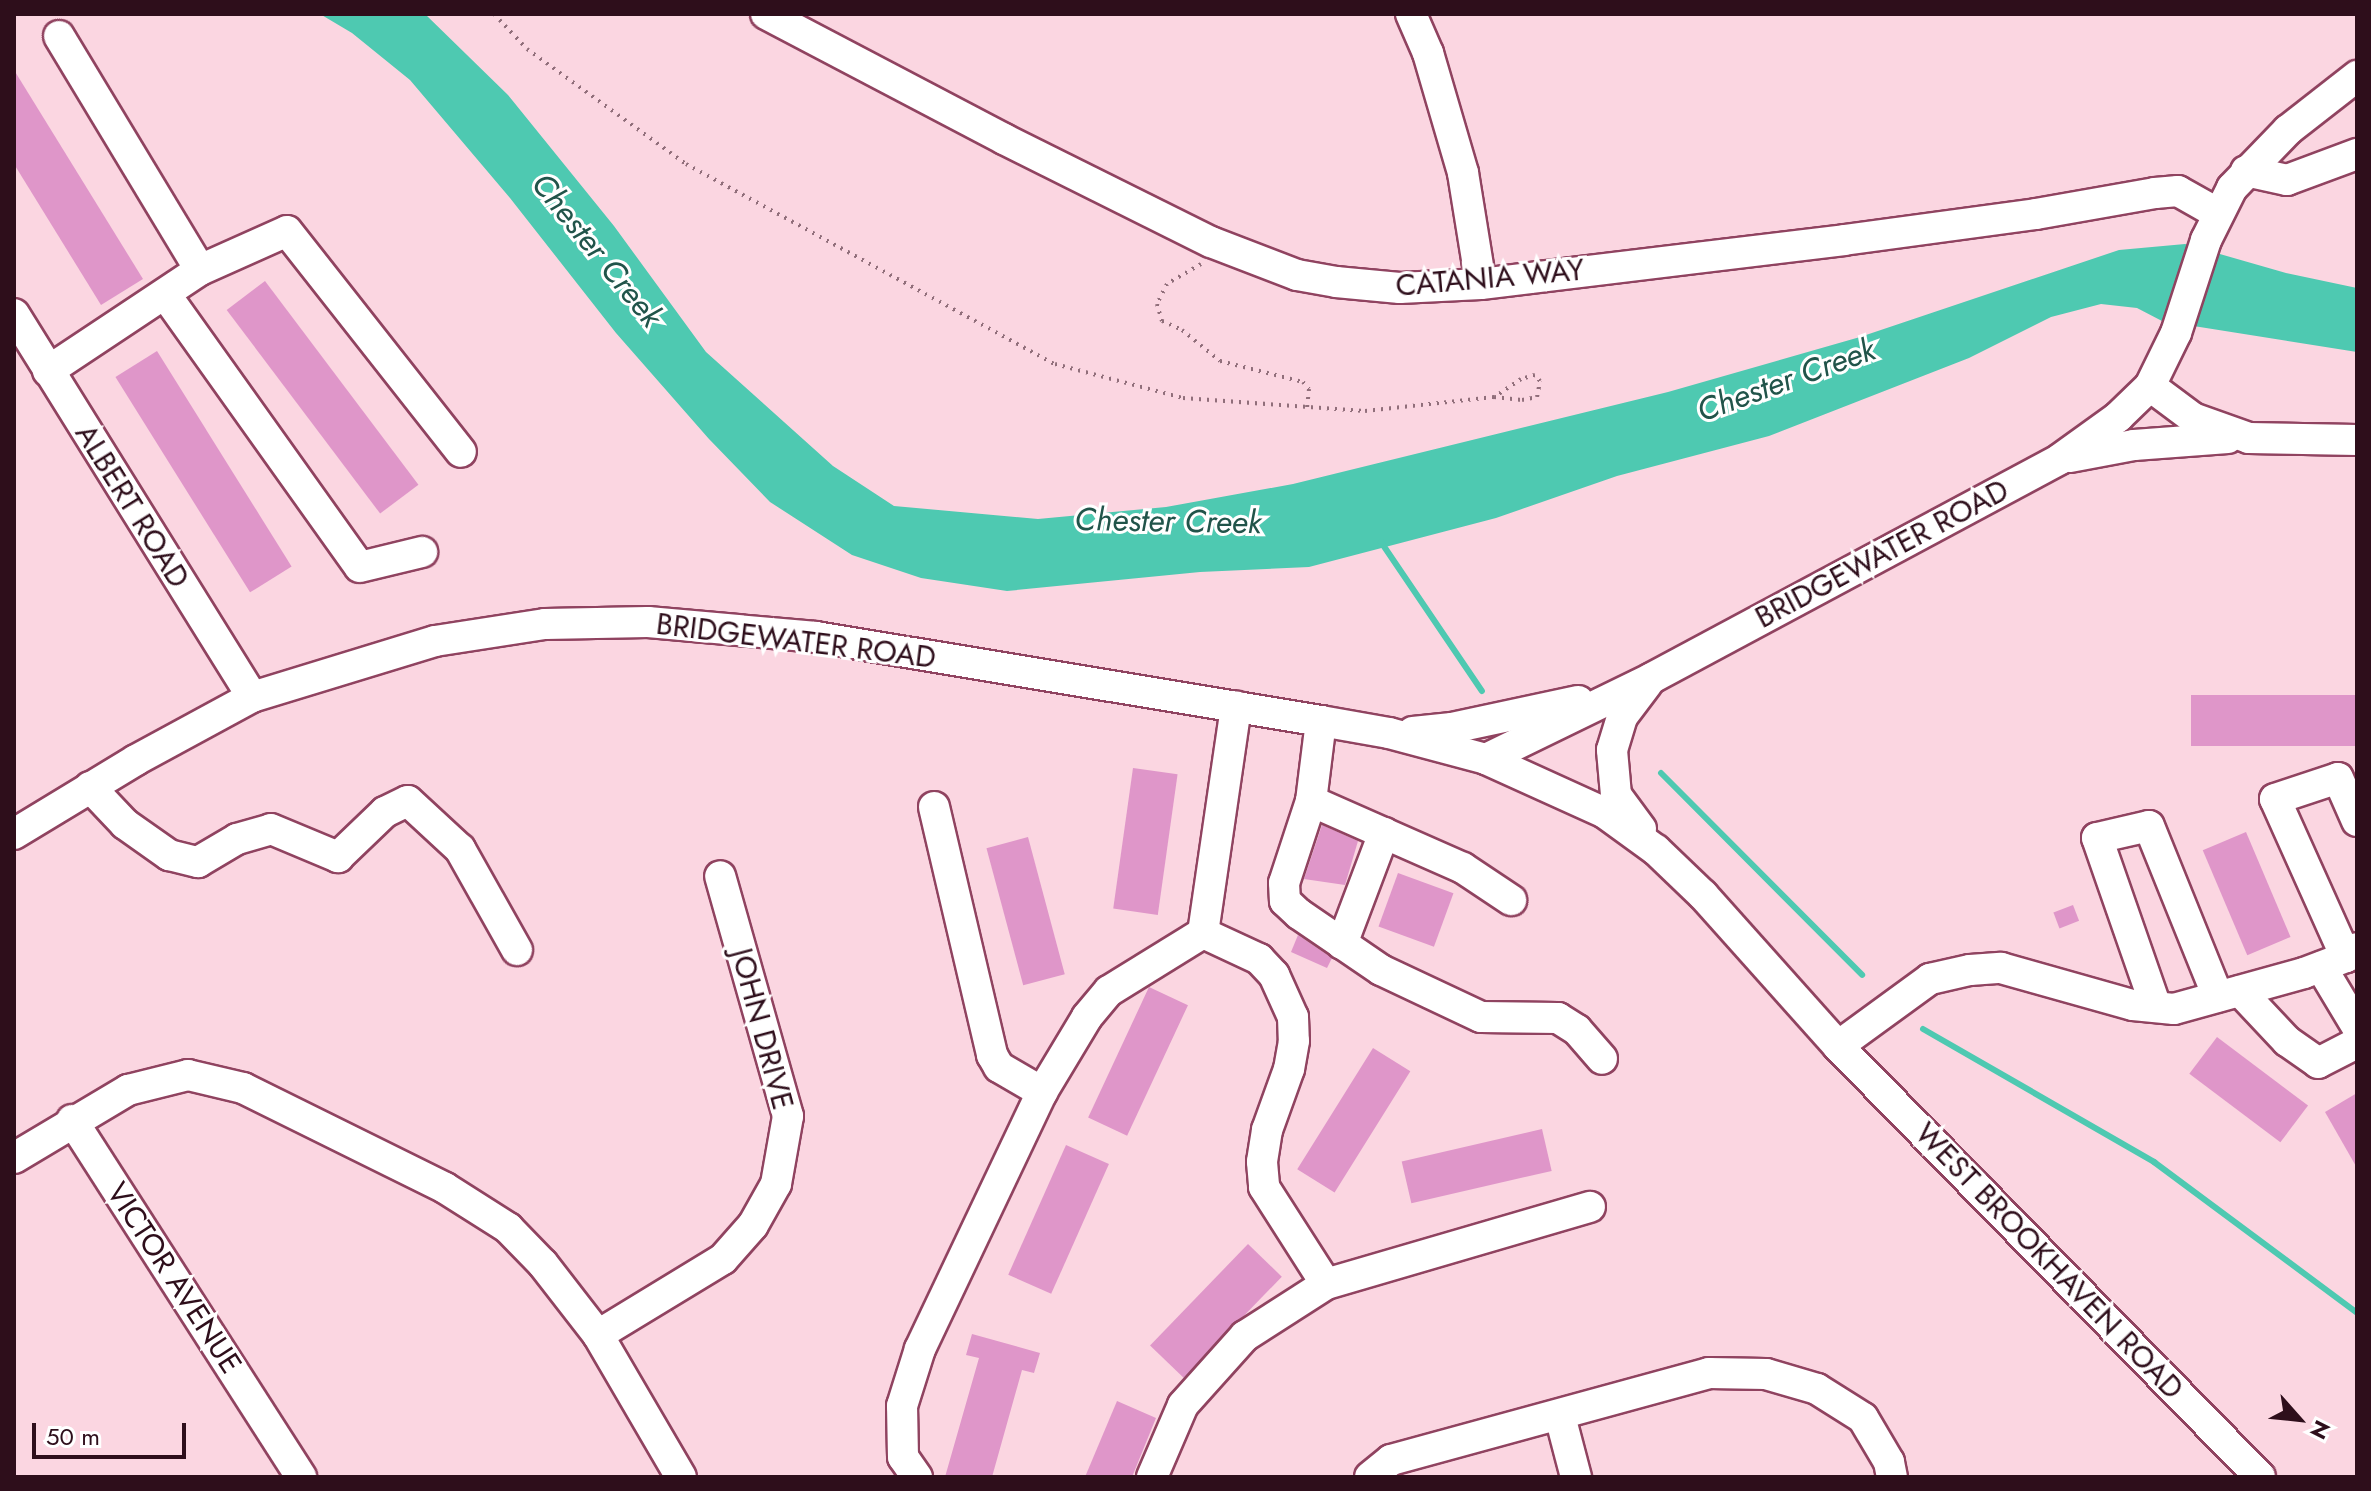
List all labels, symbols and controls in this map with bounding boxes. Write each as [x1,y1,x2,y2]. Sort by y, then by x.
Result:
water label: Chester Creek [523,165,671,335]
street label: CATANIA WAY [1394,252,1586,304]
water label: Chester Creek [1692,330,1880,430]
street label: ALBERT ROAD [67,418,197,594]
street label: BRIDGEWATER ROAD [1749,472,2015,636]
water label: Chester Creek [1074,500,1262,542]
street label: BRIDGEWATER ROAD [654,606,938,676]
street label: JOHN DRIVE [723,944,801,1114]
street label: WEST BROOKHAVEN ROAD [1908,1115,2190,1407]
street label: VICTOR AVENUE [99,1176,249,1380]
north arrow [2259,1379,2339,1459]
scale bar [36,1407,190,1457]
text: N [2302,1415,2339,1445]
text: 50 m [46,1419,100,1454]

